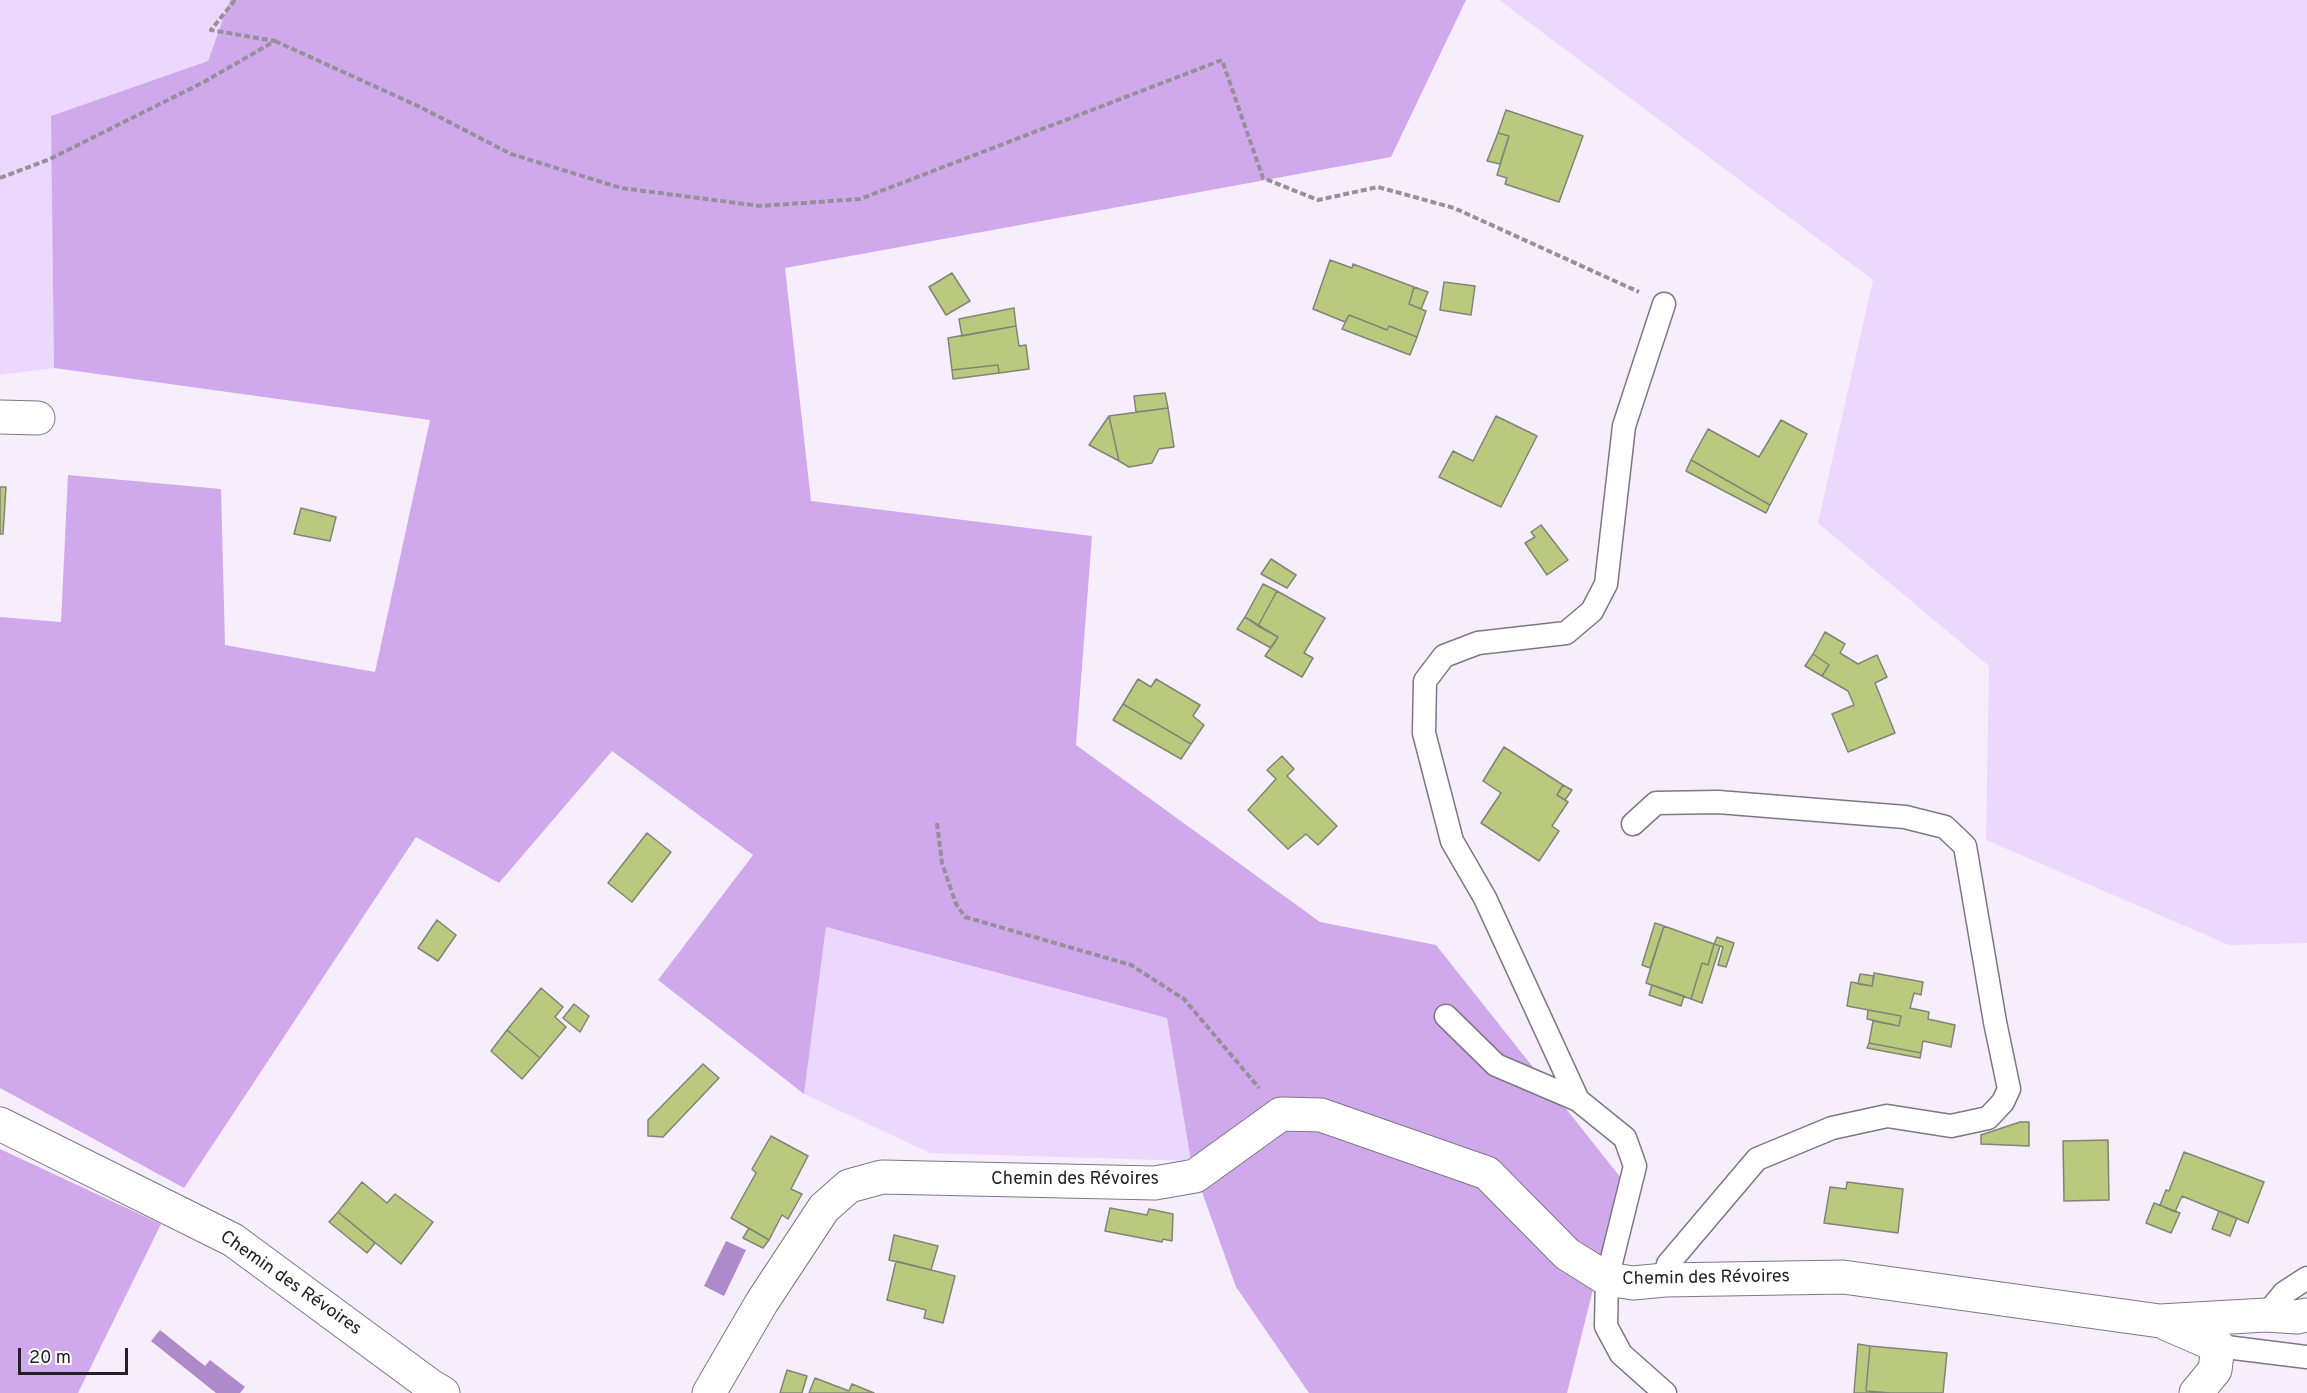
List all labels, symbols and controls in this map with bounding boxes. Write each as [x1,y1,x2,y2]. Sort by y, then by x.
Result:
street label: Chemin des Révoires [991,1169,1159,1191]
street label: Chemin des Révoires [215,1227,365,1341]
street label: Chemin des Révoires [1622,1267,1790,1291]
scale bar [21,1336,130,1374]
text: 20 m [29,1347,71,1370]

